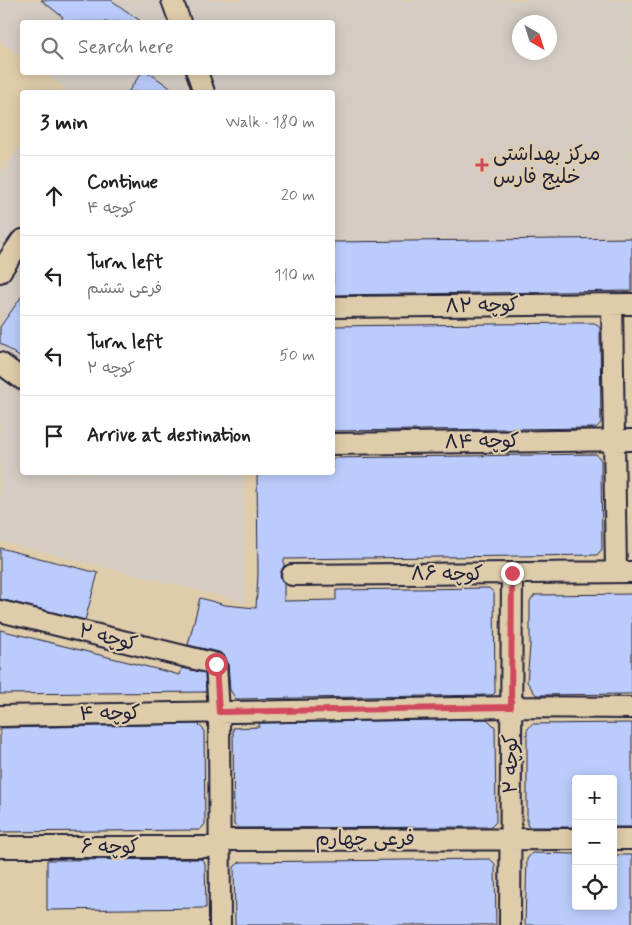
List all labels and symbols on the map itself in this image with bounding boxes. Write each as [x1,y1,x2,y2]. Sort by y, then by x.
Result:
north arrow [512,15,557,60]
place label: مرکز بهداشتی خلیج فارس [493,141,600,191]
marker: مرکز بهداشتی خلیج فارس [475,158,489,172]
street label: کوچه ۸۲ [445,292,519,320]
street label: کوچه ۸۴ [444,428,520,456]
street label: کوچه ۸۶ [411,561,483,588]
route end [501,562,524,585]
street label: کوچه ۲ [76,618,140,658]
route start [205,653,228,676]
street label: کوچه ۴ [79,700,141,728]
street label: کوچه ۲ [498,734,525,794]
street label: فرعی چهارم [315,826,415,853]
street label: کوچه ۶ [81,834,139,861]

